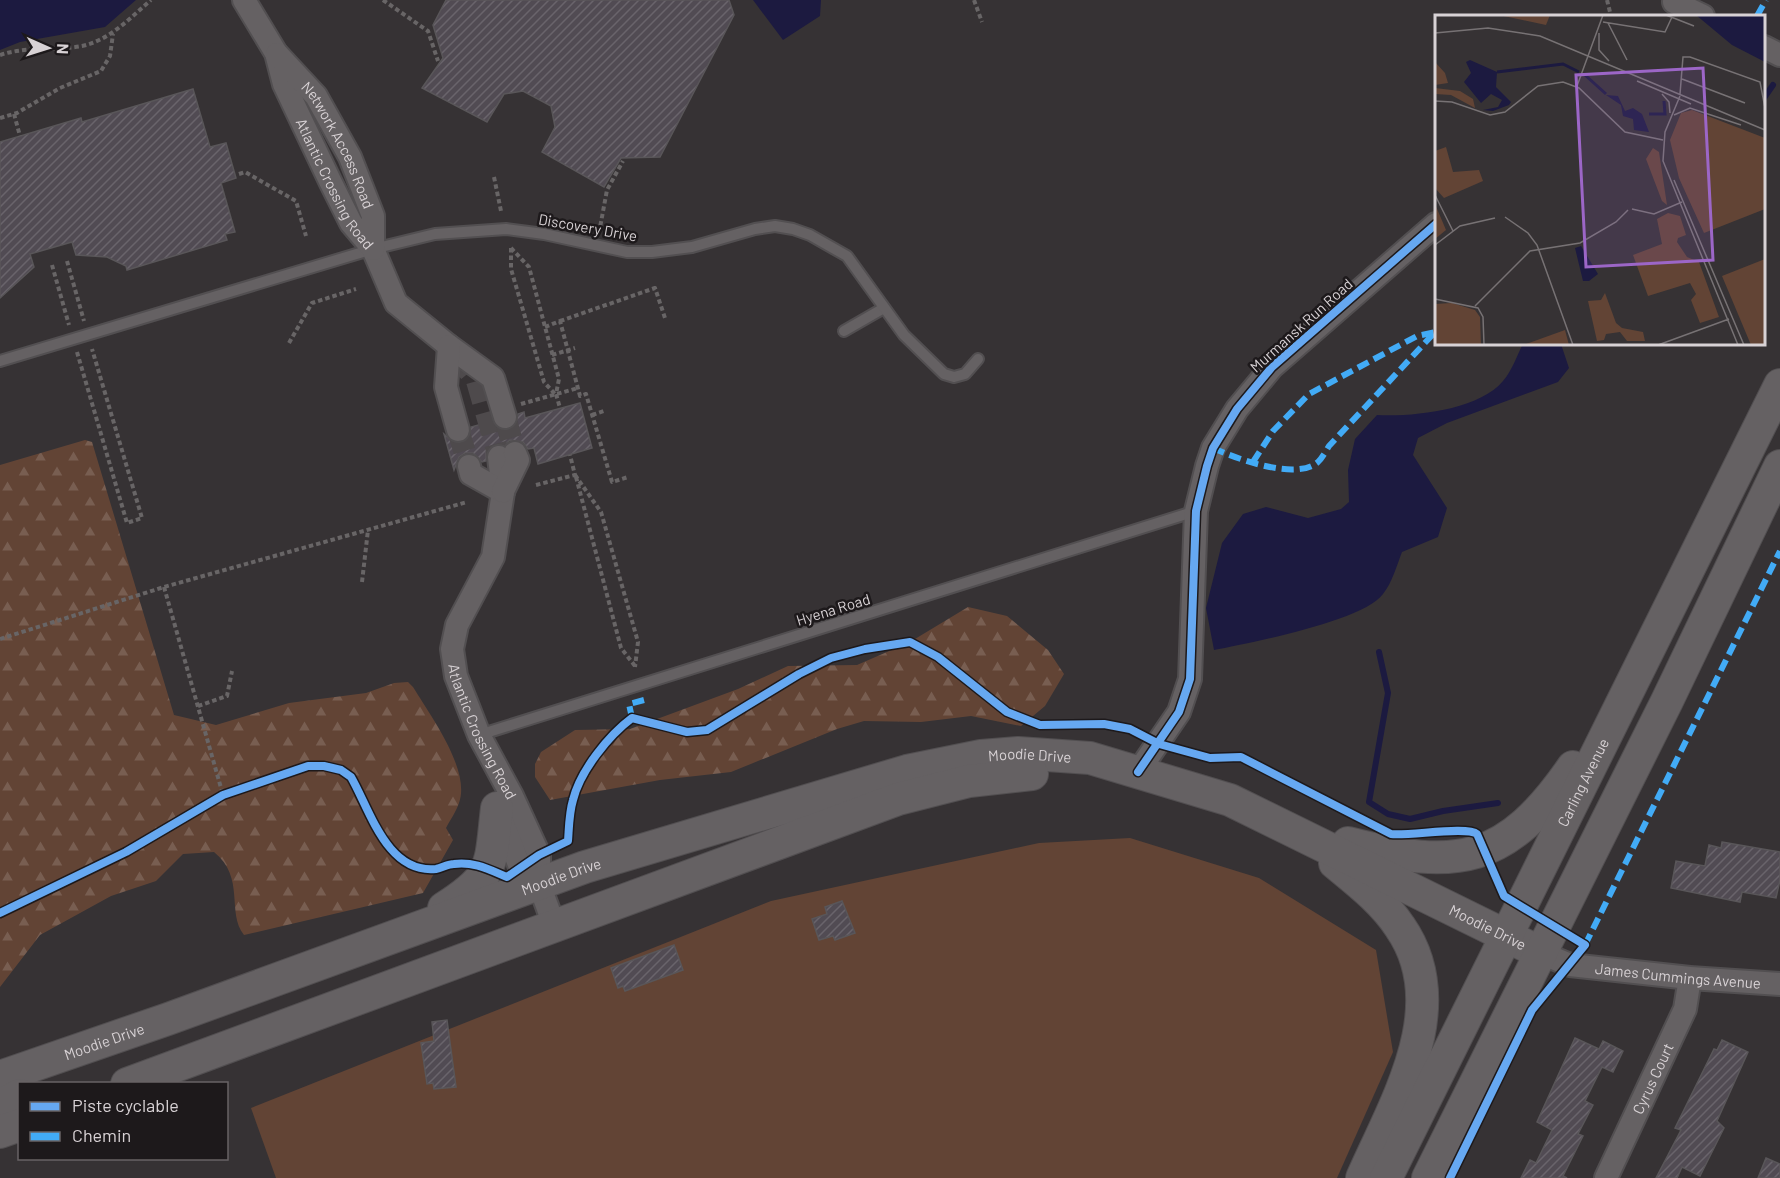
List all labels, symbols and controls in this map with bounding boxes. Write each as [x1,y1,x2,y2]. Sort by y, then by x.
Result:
inset map [1435,15,1765,345]
north arrow [18,18,78,78]
text: N [54,43,73,55]
street label: Network Access Road [298,78,378,211]
street label: Atlantic Crossing Road [292,115,378,253]
street label: Discovery Drive [537,209,639,245]
street label: Murmansk Run Road [1246,274,1356,376]
street label: Hyena Road [794,589,872,629]
street label: Atlantic Crossing Road [445,663,521,802]
street label: Carling Avenue [1553,735,1612,829]
street label: Moodie Drive [987,744,1072,766]
street label: Moodie Drive [519,854,603,899]
street label: Moodie Drive [1446,900,1529,953]
street label: James Cummings Avenue [1594,959,1762,992]
street label: Moodie Drive [62,1019,146,1063]
street label: Cyrus Court [1628,1040,1677,1117]
legend [18,1082,228,1160]
text: Piste cyclable [72,1094,179,1116]
text: Chemin [72,1124,131,1146]

